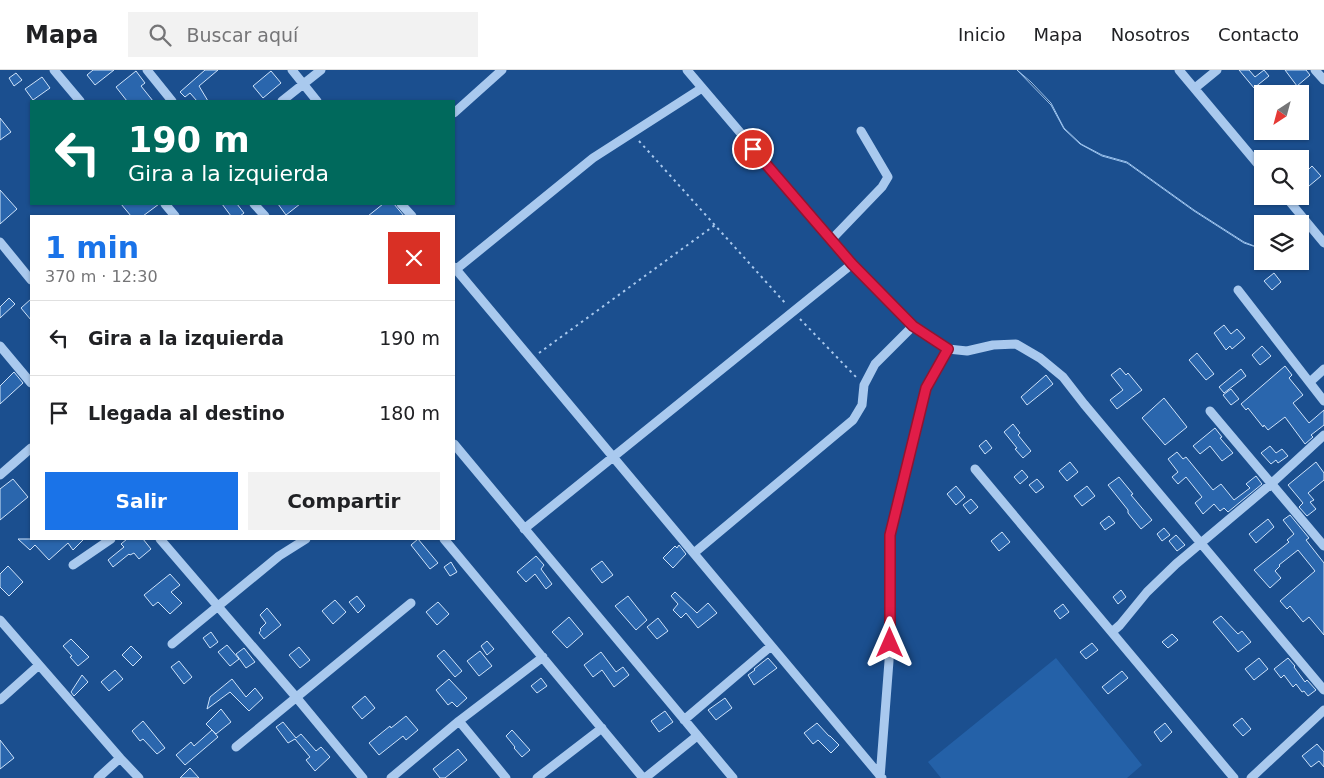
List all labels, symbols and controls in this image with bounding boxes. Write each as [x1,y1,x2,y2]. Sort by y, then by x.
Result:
search box [128,12,478,57]
text: Mapa [25,21,98,49]
icon: search [146,21,174,49]
text: Buscar aquí [186,24,298,46]
text: Inicio [958,24,1006,45]
text: Mapa [1034,24,1083,45]
text: Nosotros [1111,24,1190,45]
text: Contacto [1218,24,1299,45]
north arrow [1254,85,1309,140]
map controls [1254,85,1309,270]
icon: left [45,120,110,185]
text: 190 m [128,120,250,160]
pin [732,128,774,170]
icon: arrive [739,135,767,163]
button: search [1254,150,1309,205]
text: Gira a la izquierda [128,161,329,186]
button: layers [1254,215,1309,270]
text: 1 min [45,230,139,265]
button: close [388,232,440,284]
text: 370 m · 12:30 [45,267,158,286]
icon: left [45,324,73,352]
text: Gira a la izquierda [88,327,284,349]
text: 190 m [379,327,440,349]
icon: arrive [45,399,73,427]
text: Llegada al destino [88,402,285,424]
text: 180 m [379,402,440,424]
button: Salir [45,472,238,530]
button: Compartir [248,472,440,530]
position arrow [863,616,915,668]

